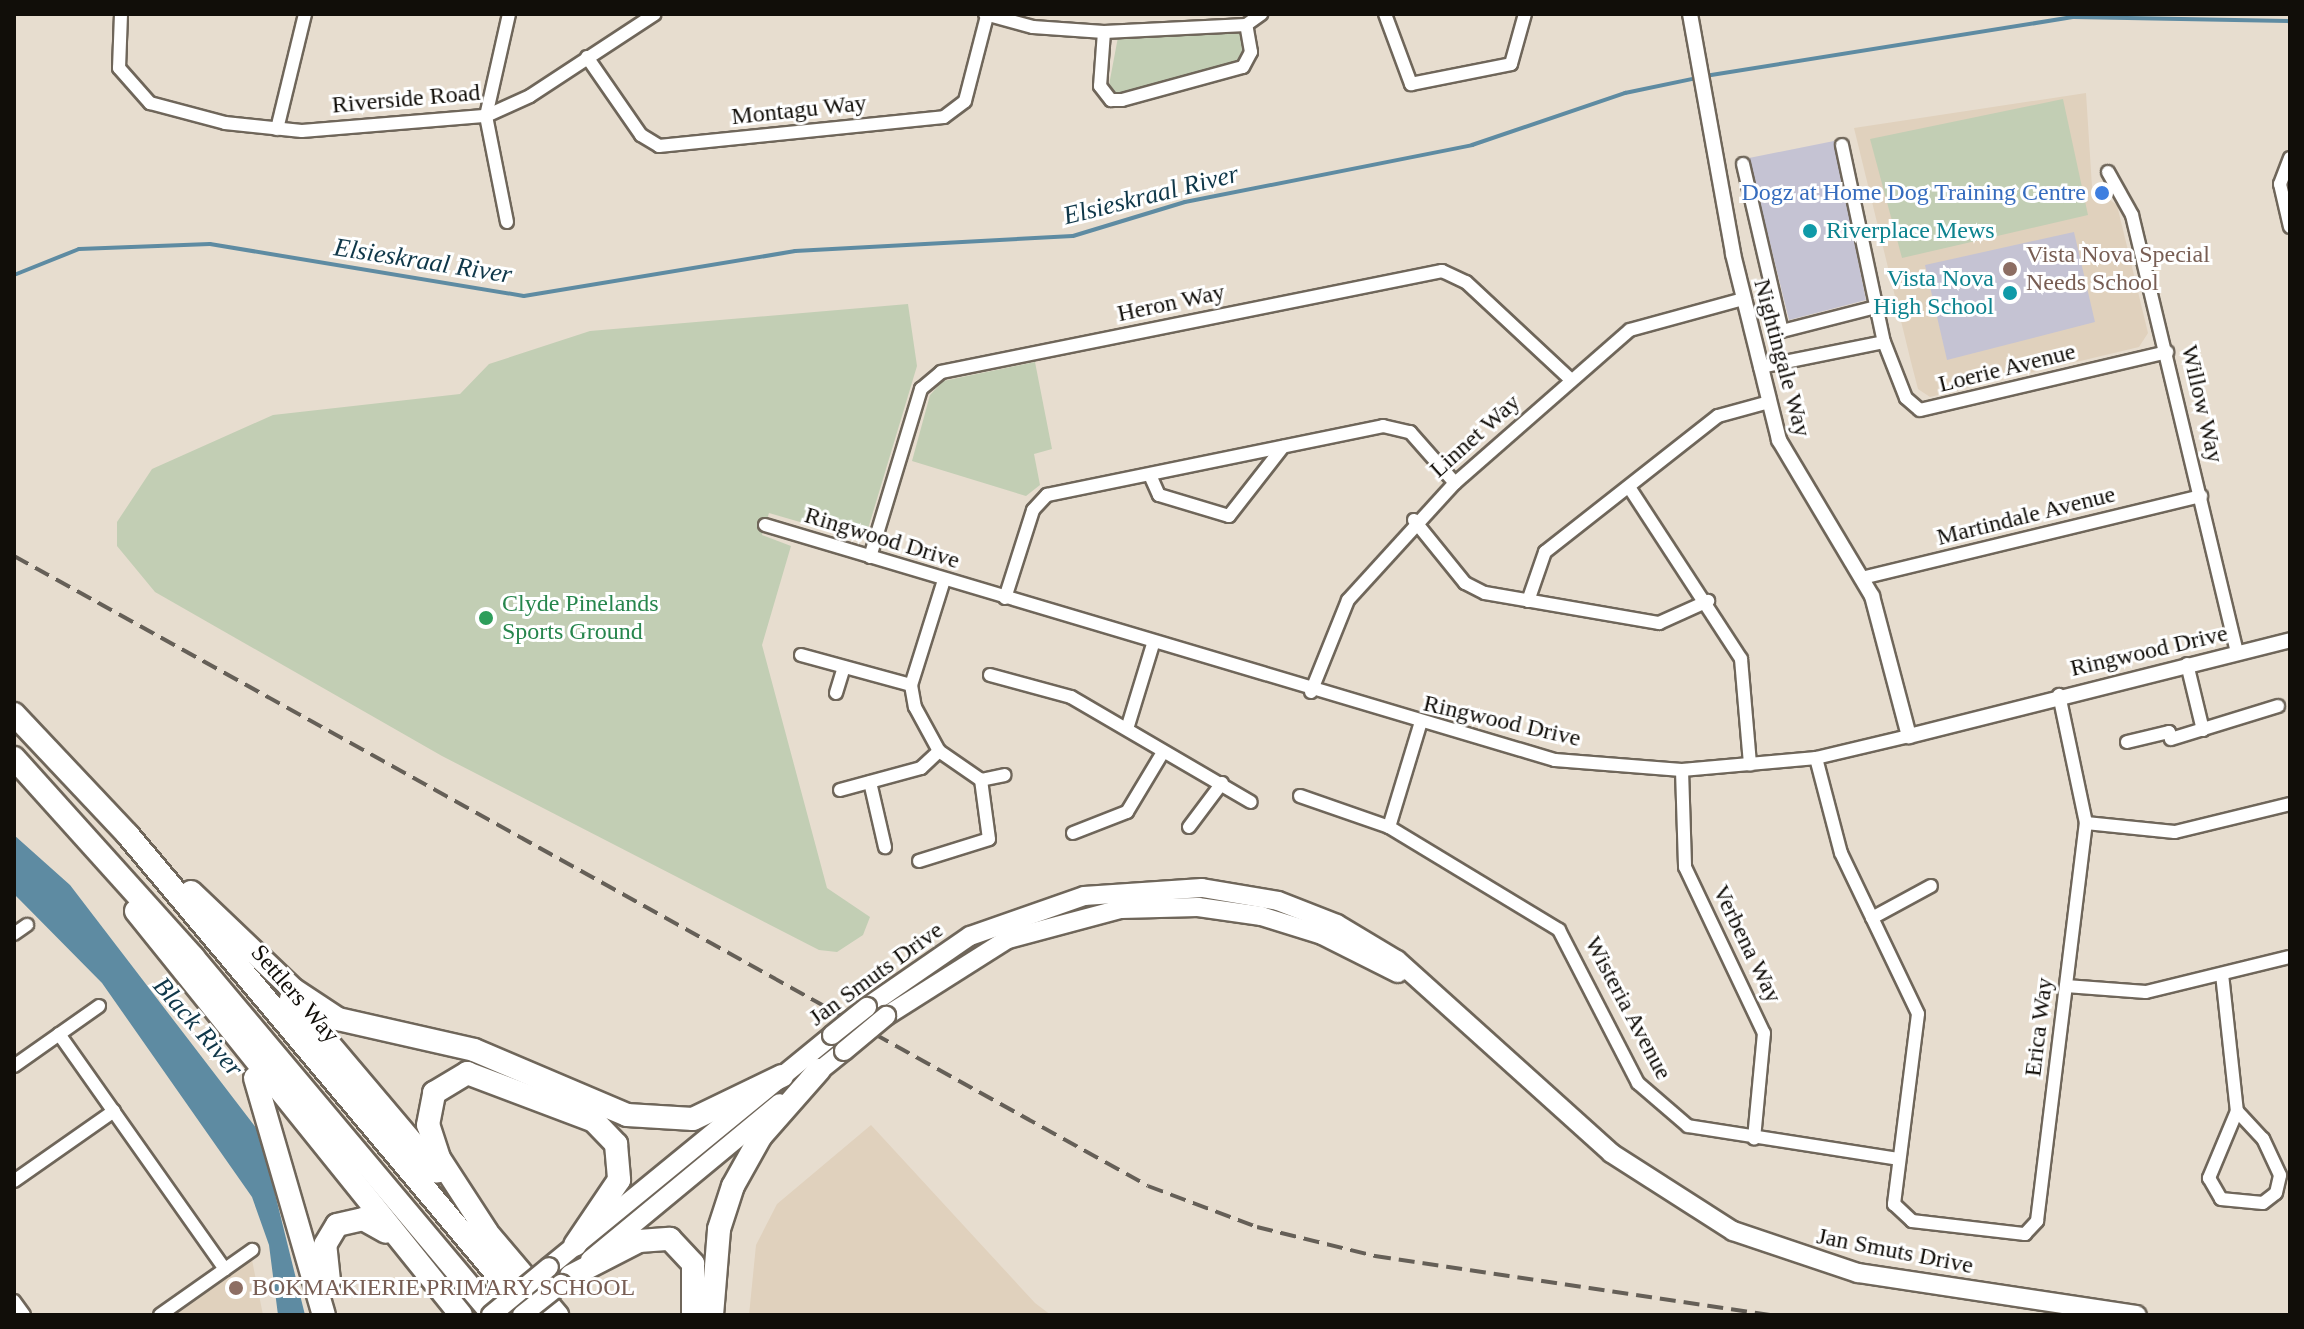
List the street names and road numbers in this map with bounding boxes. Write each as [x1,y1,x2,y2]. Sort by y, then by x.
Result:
street label: Riverside Road [331,78,481,120]
street label: Montagu Way [730,89,868,131]
street label: Nightingale Way [1747,276,1817,440]
street label: Heron Way [1115,278,1227,328]
street label: Loerie Avenue [1935,337,2079,399]
street label: Willow Way [2174,342,2230,466]
street label: Linnet Way [1424,388,1526,484]
street label: Martindale Avenue [1933,480,2119,552]
street label: Ringwood Drive [801,501,963,575]
street label: Ringwood Drive [2067,619,2231,683]
street label: Ringwood Drive [1420,689,1584,753]
street label: Verbena Way [1706,880,1788,1008]
street label: Jan Smuts Drive [803,916,949,1032]
street label: Wisteria Avenue [1578,931,1678,1085]
street label: Settlers Way [244,939,346,1049]
street label: Erica Way [2019,976,2059,1078]
street label: Jan Smuts Drive [1814,1222,1976,1280]

